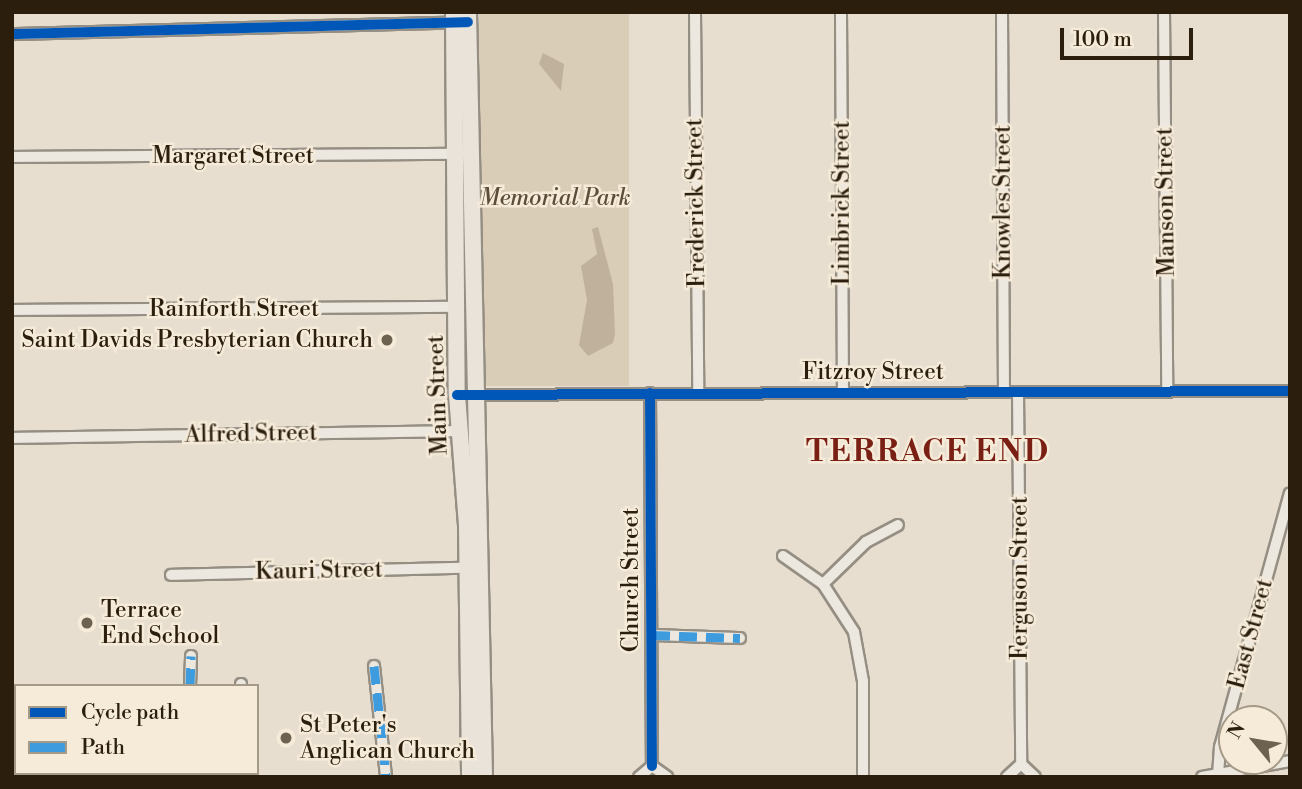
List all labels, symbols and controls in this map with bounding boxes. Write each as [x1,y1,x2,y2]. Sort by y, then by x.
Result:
scale bar [1064,14,1197,58]
text: 100 m [1073,27,1132,53]
street label: Frederick Street [681,118,711,288]
street label: Limbrick Street [828,121,856,285]
street label: Knowles Street [989,125,1017,279]
street label: Manson Street [1151,127,1181,277]
street label: Margaret Street [152,142,314,170]
park label: Memorial Park [480,184,630,212]
street label: Rainforth Street [149,295,319,323]
place label: Saint Davids Presbyterian Church [21,326,373,354]
marker: Saint Davids Presbyterian Church [379,332,395,348]
street label: Main Street [422,334,454,456]
street label: Fitzroy Street [802,358,944,386]
street label: Alfred Street [184,419,318,449]
district label: TERRACE END [807,434,1049,470]
street label: Ferguson Street [1006,496,1034,660]
street label: Church Street [617,508,645,652]
street label: Kauri Street [255,556,383,586]
street label: East Street [1223,576,1279,692]
place label: Terrace End School [101,596,219,650]
marker: Terrace End School [79,615,95,631]
legend [14,684,259,775]
text: Cycle path [81,700,179,726]
north arrow [1218,705,1288,775]
place label: St Peter's Anglican Church [300,711,475,765]
text: N [1222,718,1251,743]
marker: St Peter's Anglican Church [278,730,294,746]
text: Path [81,735,125,761]

